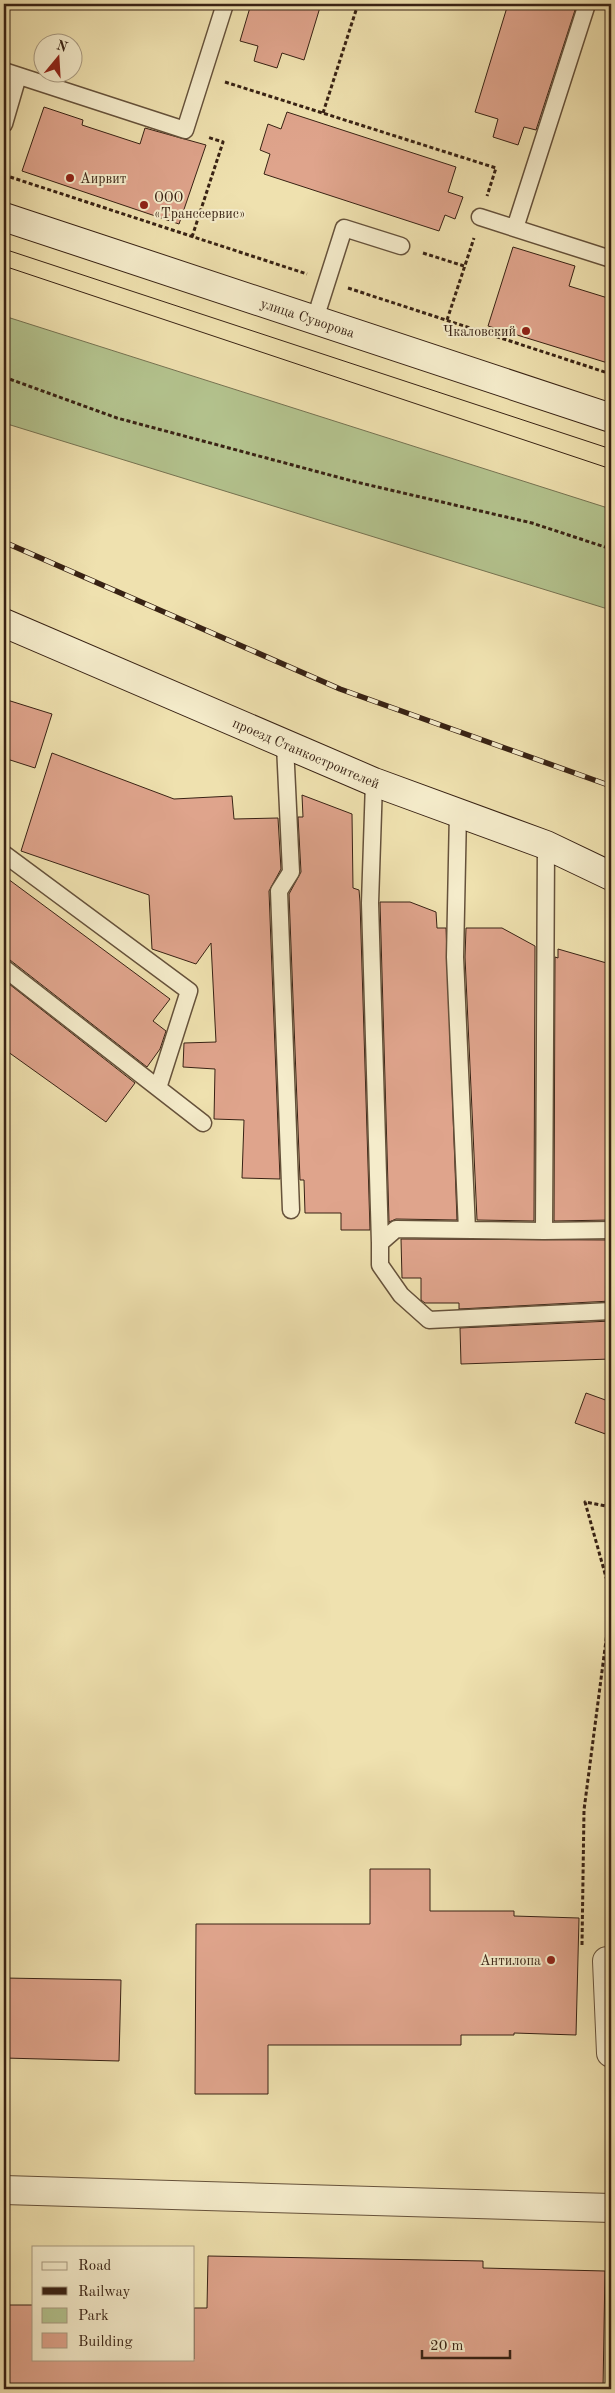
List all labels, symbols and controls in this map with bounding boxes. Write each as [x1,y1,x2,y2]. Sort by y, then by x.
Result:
north arrow [32,32,82,82]
text: N [54,38,69,55]
marker: Аирвит [64,172,76,184]
place label: Аирвит [80,172,127,186]
place label: ООО «Транссервис» [154,191,246,221]
marker: ООО «Транссервис» [138,199,150,211]
street label: улица Суворова [259,296,356,341]
place label: Чкаловский [443,325,516,339]
marker: Чкаловский [520,325,532,337]
street label: проезд Станкостроителей [230,716,381,791]
place label: Aнтилопа [480,1954,541,1968]
marker: Aнтилопа [545,1954,557,1966]
legend [32,2246,195,2360]
text: Road [78,2259,112,2274]
text: Railway [78,2285,131,2300]
text: Park [78,2309,109,2324]
scale bar [422,2328,510,2360]
text: Building [78,2335,133,2350]
text: 20 m [430,2339,464,2354]

